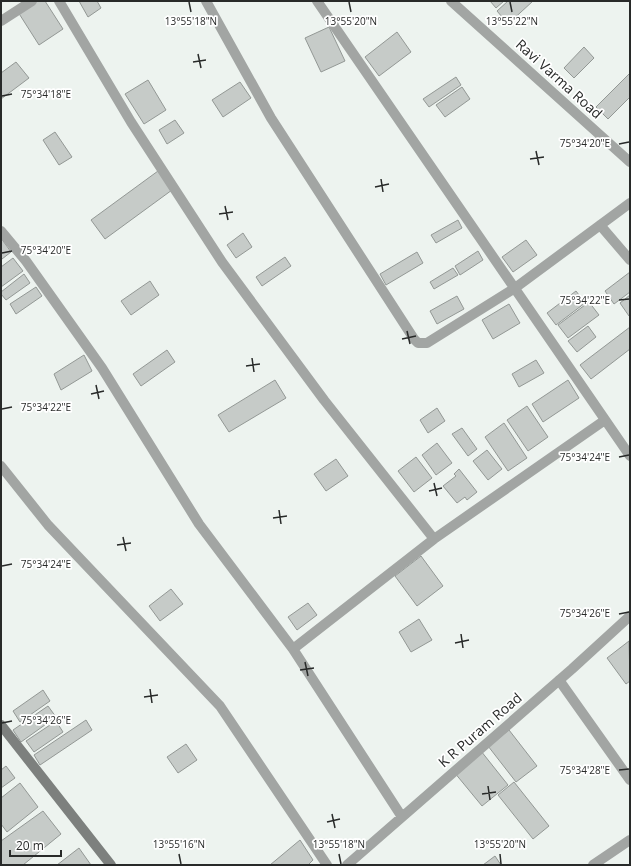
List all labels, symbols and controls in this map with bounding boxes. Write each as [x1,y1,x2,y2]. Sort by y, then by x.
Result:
text: 13°55'18"N [165,14,217,28]
text: 13°55'20"N [325,14,377,28]
text: 13°55'22"N [486,14,538,28]
street label: Ravi Varma Road [512,35,607,123]
text: 75°34'18"E [21,87,71,101]
text: 75°34'20"E [560,136,610,150]
text: 75°34'20"E [21,243,71,257]
text: 75°34'22"E [560,293,610,307]
text: 75°34'22"E [21,400,71,414]
text: 75°34'24"E [560,450,610,464]
text: 75°34'24"E [21,557,71,571]
text: 75°34'26"E [560,606,610,620]
street label: K R Puram Road [434,688,526,771]
text: 75°34'26"E [21,713,71,727]
text: 75°34'28"E [560,763,610,777]
scale bar [10,832,61,858]
text: 20 m [16,837,44,854]
text: 13°55'16"N [153,837,205,851]
text: 13°55'18"N [313,837,365,851]
text: 13°55'20"N [474,837,526,851]

